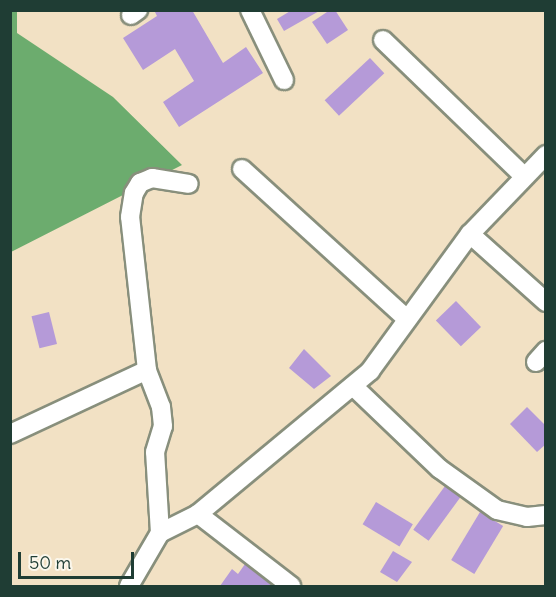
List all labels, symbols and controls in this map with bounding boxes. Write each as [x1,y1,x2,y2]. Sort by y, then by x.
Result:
scale bar [21,540,136,578]
text: 50 m [29,551,71,574]

